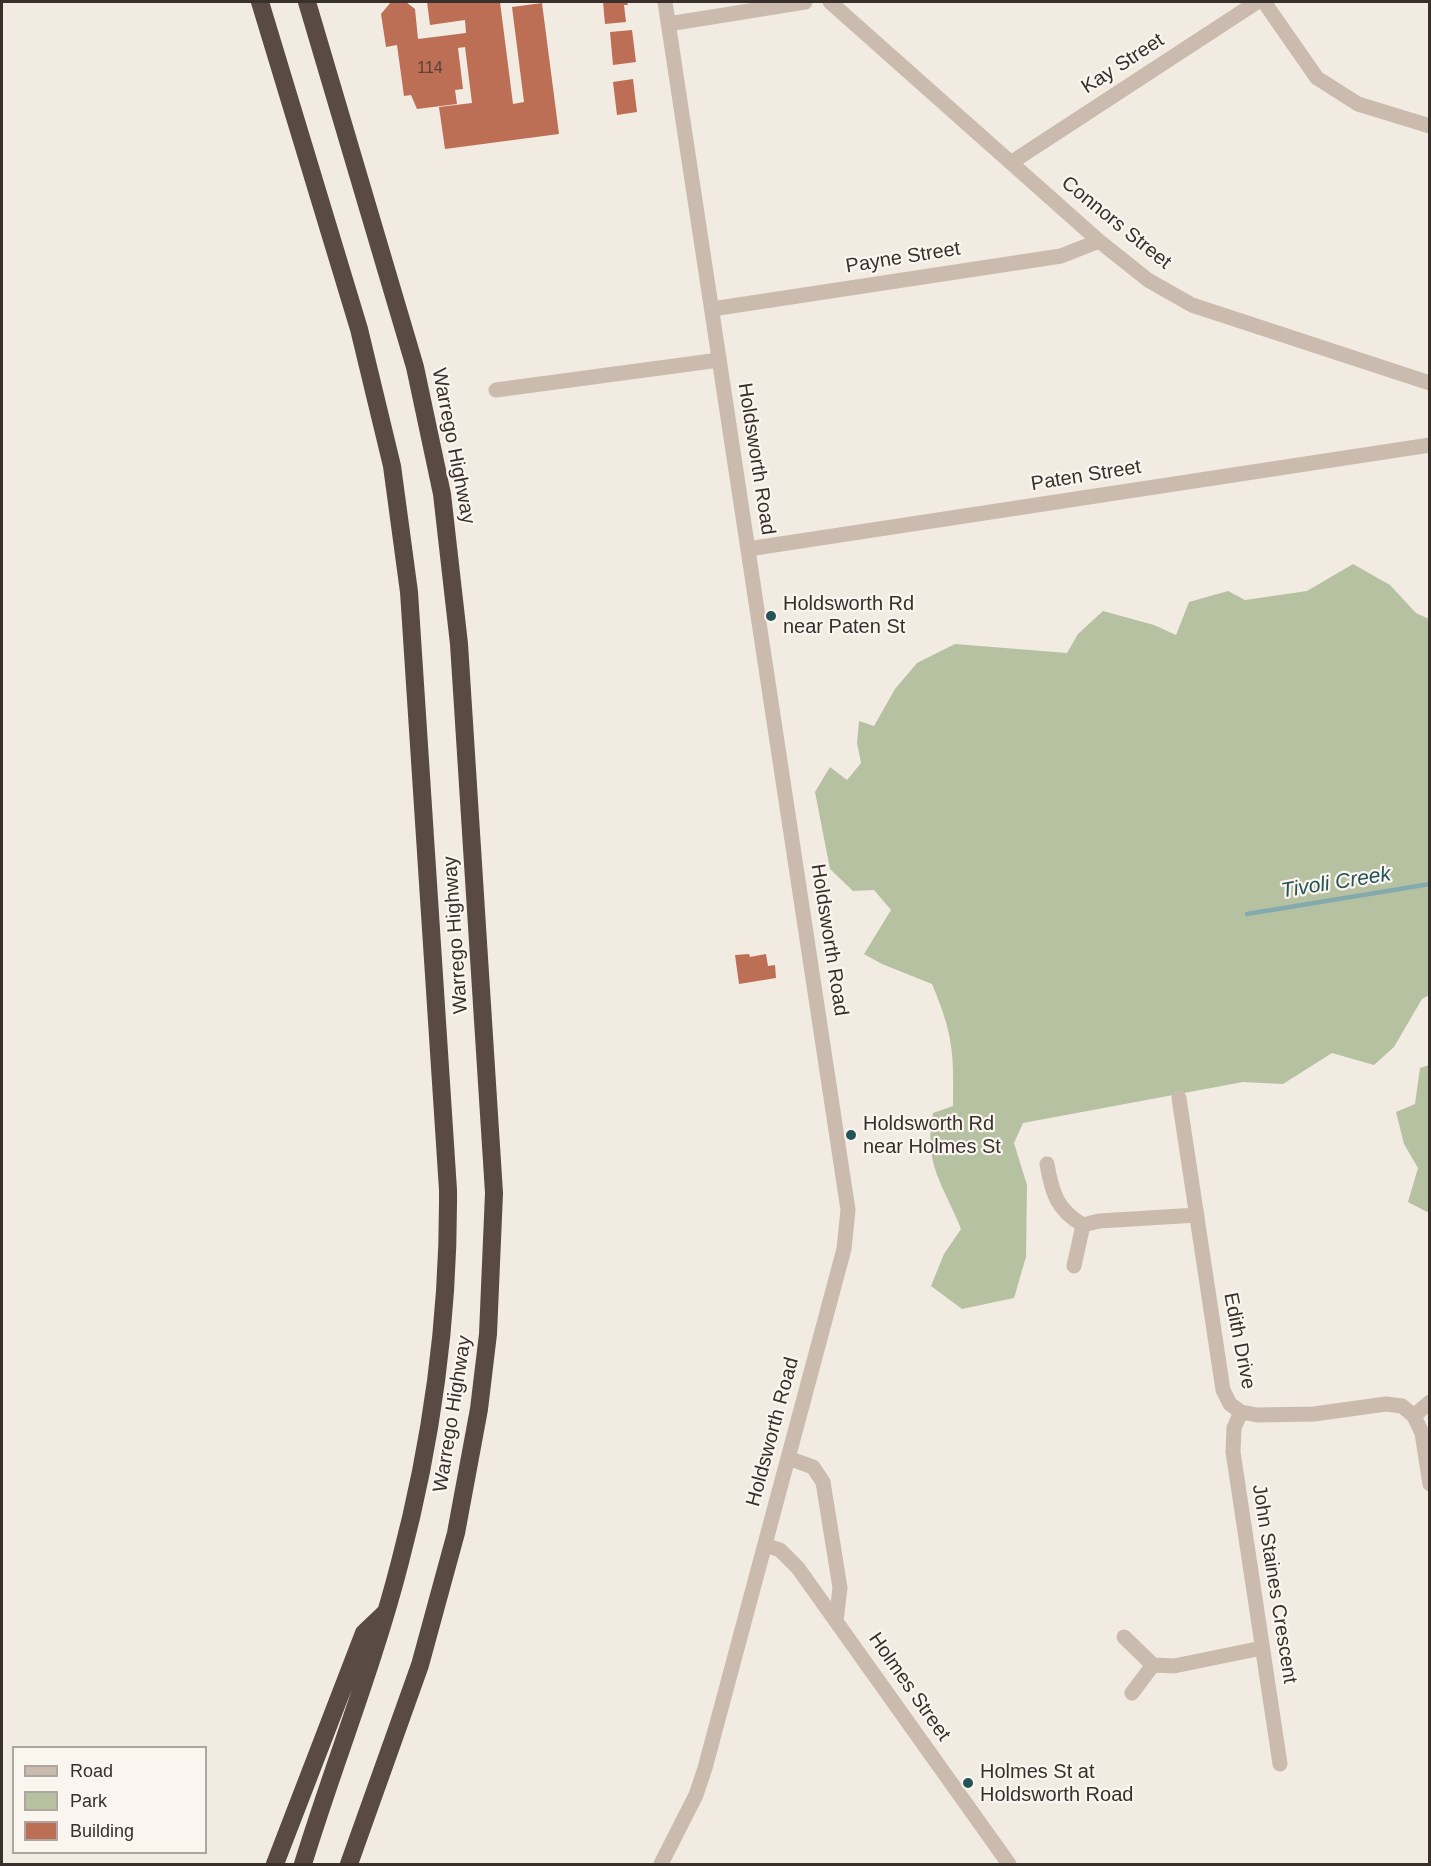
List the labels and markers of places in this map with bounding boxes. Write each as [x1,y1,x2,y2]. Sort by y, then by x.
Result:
place label: Holdsworth Rd near Paten St [783,592,914,639]
marker: Holdsworth Rd near Paten St [764,609,778,623]
place label: Holdsworth Rd near Holmes St [863,1112,1001,1159]
marker: Holdsworth Rd near Holmes St [844,1128,858,1142]
place label: Holmes St at Holdsworth Road [980,1760,1133,1807]
marker: Holmes St at Holdsworth Road [961,1776,975,1790]

